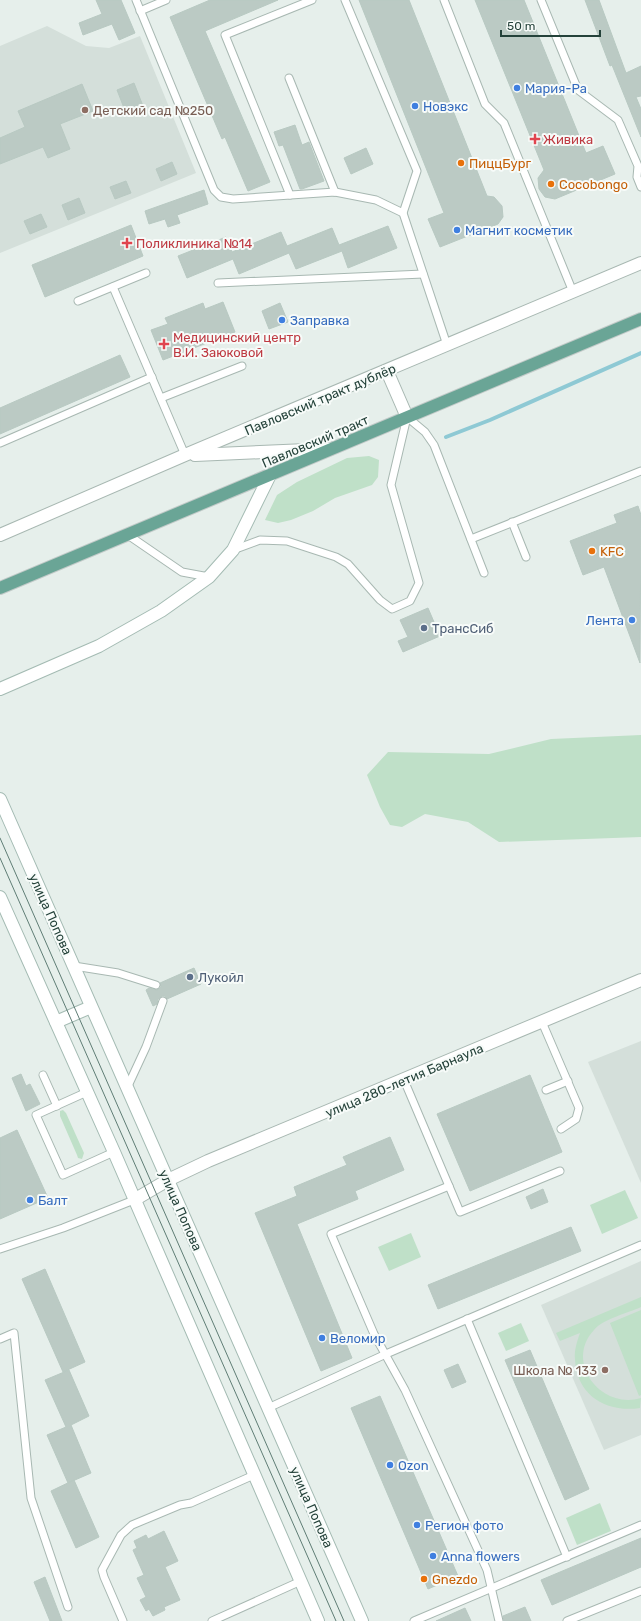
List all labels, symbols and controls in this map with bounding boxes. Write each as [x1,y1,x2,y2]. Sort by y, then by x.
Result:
scale bar [501,12,600,38]
text: 50 m [507,19,535,33]
place label: Мария-Ра [525,81,587,96]
marker: Мария-Ра [512,83,522,93]
place label: Новэкс [423,99,468,114]
marker: Новэкс [410,101,420,111]
place label: Детский сад №250 [93,103,213,118]
marker: Детский сад №250 [80,105,90,115]
place label: Живика [543,132,593,147]
marker: Живика [530,134,540,144]
place label: ПиццБург [469,156,531,171]
marker: ПиццБург [456,158,466,168]
place label: Cocobongo [559,177,628,193]
marker: Cocobongo [546,179,556,189]
place label: Магнит косметик [465,223,573,238]
marker: Магнит косметик [452,225,462,235]
place label: Поликлиника №14 [136,236,252,251]
marker: Поликлиника №14 [121,237,133,249]
place label: Заправка [290,313,349,328]
marker: Заправка [277,315,287,325]
place label: Медицинский центр В.И. Заюковой [173,330,301,360]
marker: Медицинский центр В.И. Заюковой [158,338,170,350]
street label: Павловский тракт дублёр [242,361,398,438]
street label: Павловский тракт [260,412,371,471]
place label: KFC [600,544,624,559]
marker: KFC [587,546,597,556]
place label: Лента [586,613,624,628]
marker: Лента [627,615,637,625]
place label: ТрансСиб [432,621,494,636]
marker: ТрансСиб [419,623,429,633]
street label: улица Попова [26,871,75,957]
place label: Лукойл [198,970,244,985]
marker: Лукойл [185,972,195,982]
street label: улица 280-летия Барнаула [323,1040,485,1121]
street label: улица Попова [156,1167,205,1253]
place label: Балт [38,1193,68,1208]
marker: Балт [25,1195,35,1205]
place label: Веломир [330,1331,386,1346]
marker: Веломир [317,1333,327,1343]
place label: Школа № 133 [513,1363,597,1378]
marker: Школа № 133 [600,1365,610,1375]
place label: Ozon [398,1458,429,1473]
marker: Ozon [385,1460,395,1470]
street label: улица Попова [287,1464,336,1550]
place label: Регион фото [425,1518,504,1533]
marker: Регион фото [412,1520,422,1530]
place label: Anna flowers [441,1549,520,1564]
marker: Anna flowers [428,1551,438,1561]
place label: Gnezdo [432,1572,478,1587]
marker: Gnezdo [419,1574,429,1584]

